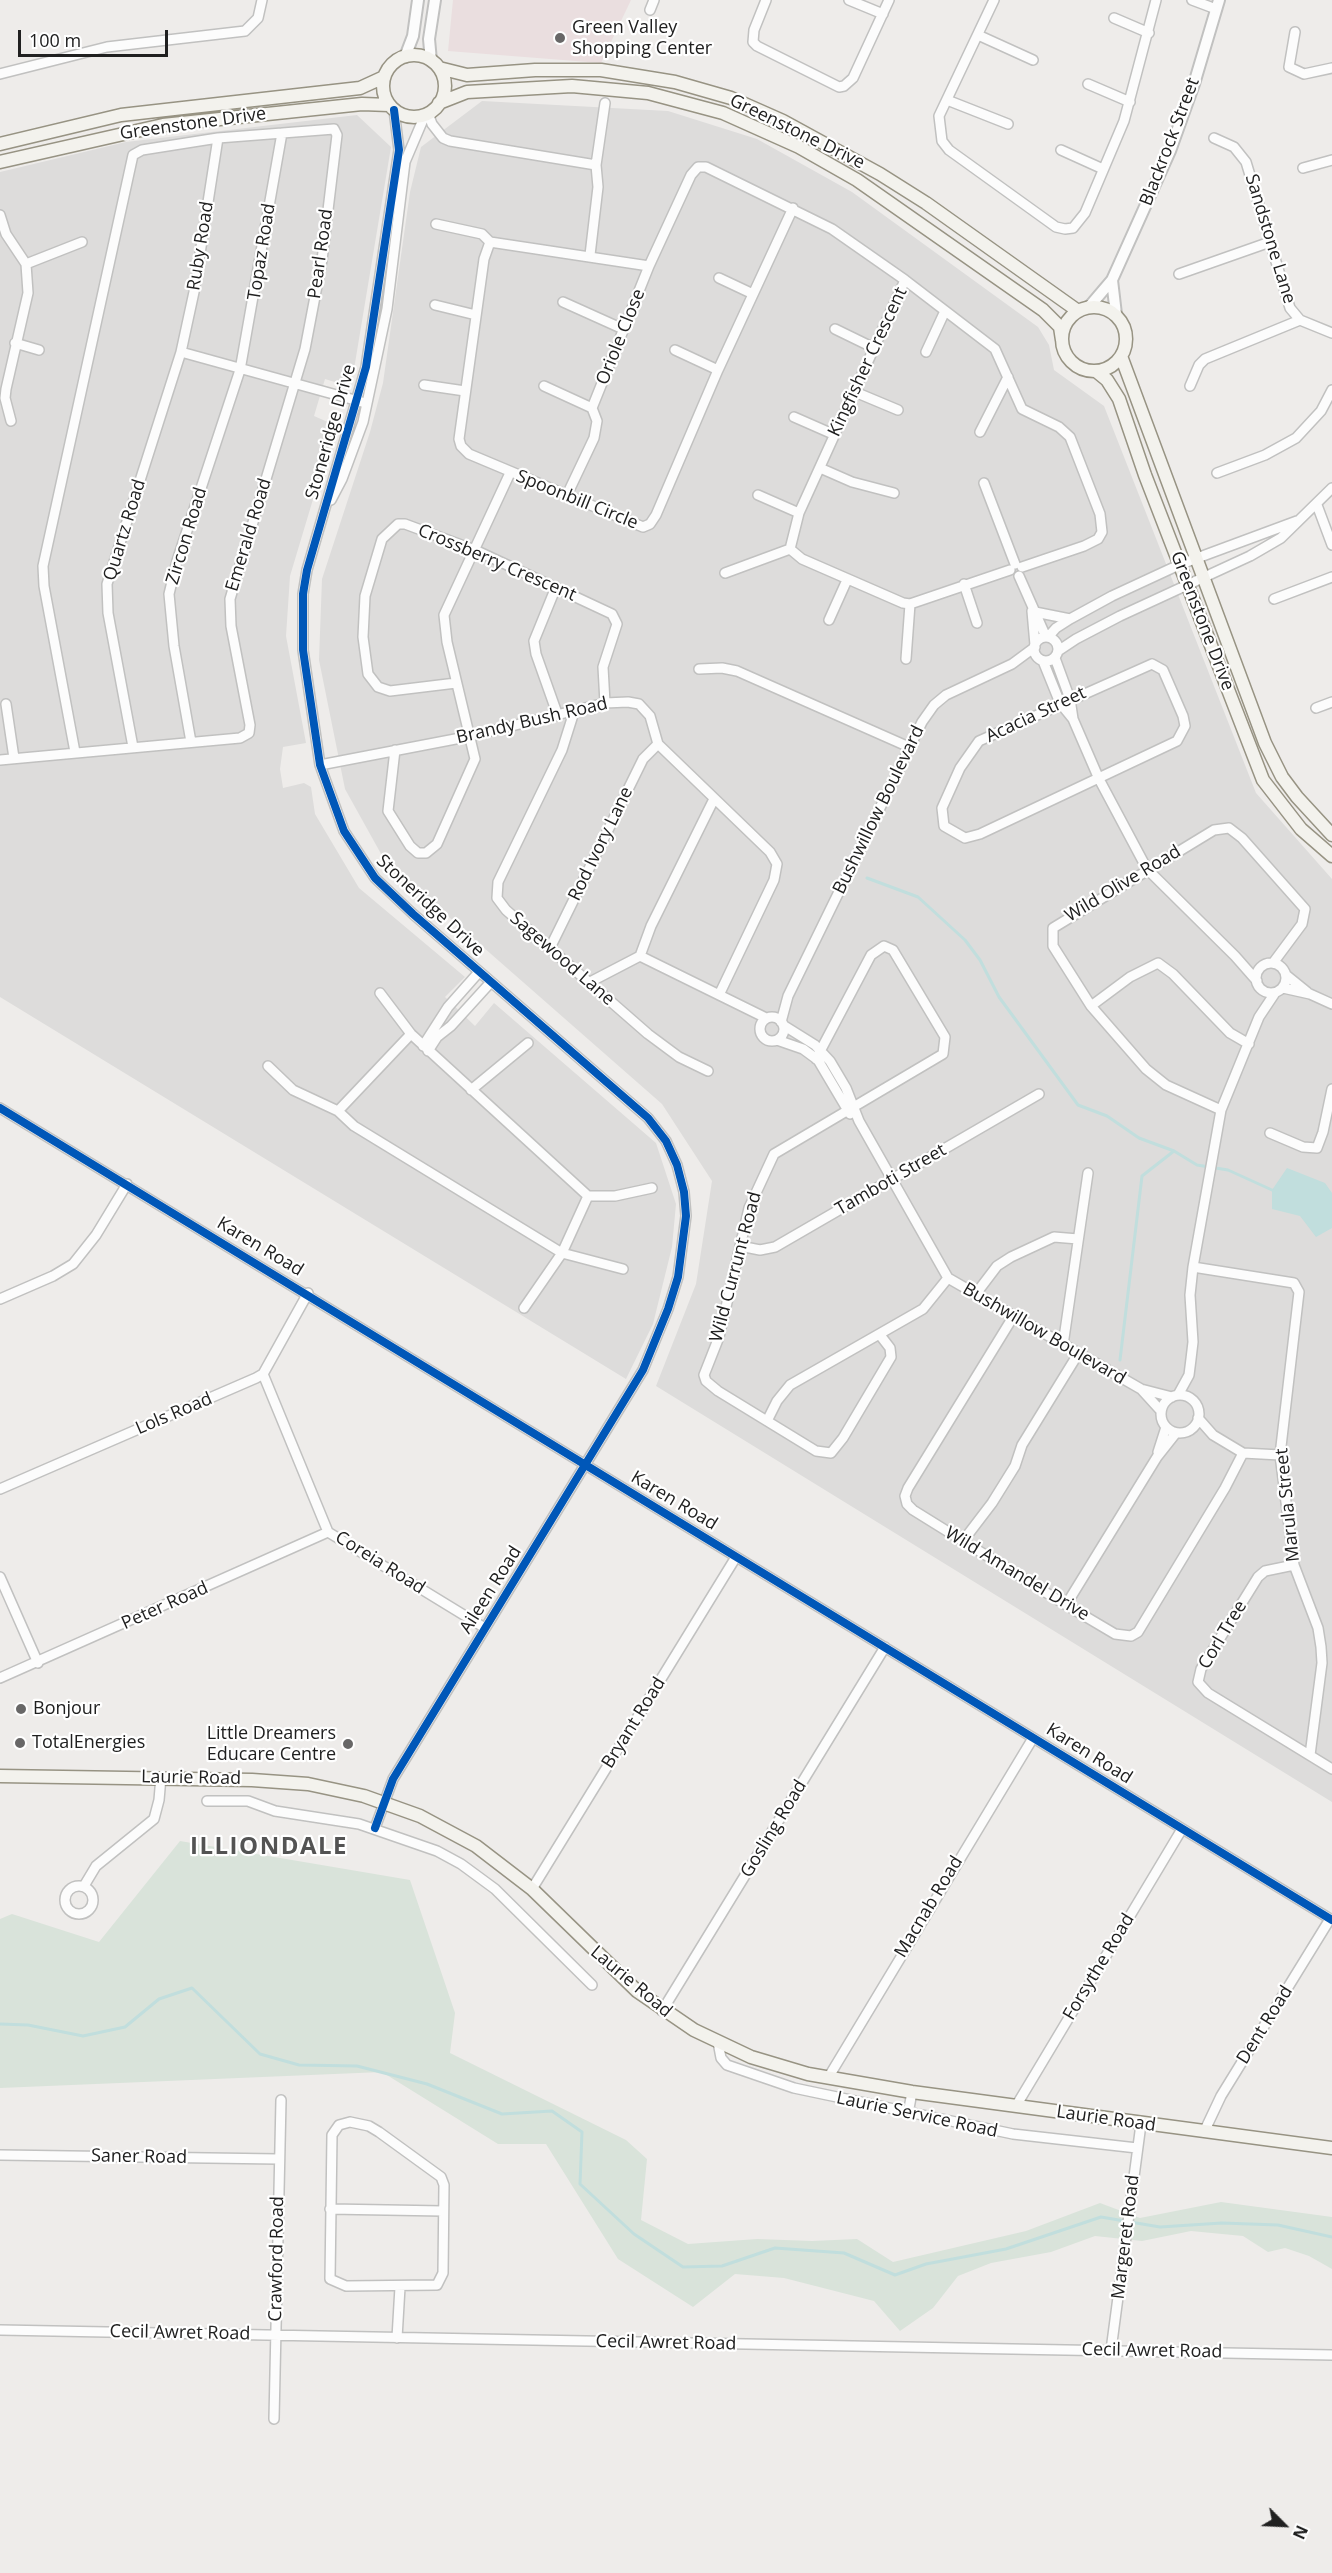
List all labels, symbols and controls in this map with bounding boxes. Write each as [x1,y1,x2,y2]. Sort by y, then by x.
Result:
place label: Green Valley Shopping Center [572,17,712,60]
scale bar [21,18,171,56]
text: 100 m [29,28,81,52]
marker: Green Valley Shopping Center [553,31,567,45]
street label: Blackrock Street [1136,75,1204,209]
street label: Greenstone Drive [726,90,868,174]
street label: Greenstone Drive [119,103,267,145]
street label: Sandstone Lane [1240,172,1300,306]
street label: Ruby Road [183,200,219,292]
street label: Topaz Road [244,202,280,302]
street label: Pearl Road [304,208,338,300]
street label: Kingfisher Crescent [824,284,912,440]
street label: Oriole Close [592,286,650,388]
street label: Stoneridge Drive [301,362,361,502]
street label: Spoonbill Circle [513,466,641,534]
street label: Emerald Road [222,476,276,594]
street label: Quartz Road [99,477,151,583]
street label: Zircon Road [162,485,212,587]
street label: Crossberry Crescent [415,520,579,606]
street label: Greenstone Drive [1166,548,1238,694]
street label: Acacia Street [982,682,1090,748]
street label: Brandy Bush Road [454,693,610,749]
street label: Bushwillow Boulevard [829,722,929,898]
street label: Rod Ivory Lane [564,784,638,904]
street label: Wild Olive Road [1061,841,1185,927]
street label: Stoneridge Drive [372,850,488,962]
street label: Sagewood Lane [505,908,619,1010]
street label: Tamboti Street [832,1140,950,1220]
street label: Wild Currunt Road [706,1190,766,1344]
street label: Karen Road [213,1213,307,1281]
street label: Bushwillow Boulevard [959,1278,1129,1390]
street label: Lols Road [133,1388,215,1440]
street label: Marula Street [1271,1447,1305,1563]
street label: Karen Road [627,1467,721,1535]
street label: Wild Amandel Drive [941,1522,1093,1626]
street label: Coreia Road [331,1527,429,1599]
street label: Aileen Road [456,1542,526,1638]
street label: Peter Road [118,1577,212,1635]
street label: Corl Tree [1194,1597,1252,1673]
street label: Bryant Road [598,1674,670,1772]
place label: Bonjour [33,1698,100,1720]
marker: Bonjour [14,1702,28,1716]
street label: Karen Road [1042,1719,1136,1789]
place label: Little Dreamers Educare Centre [207,1723,336,1766]
place label: TotalEnergies [32,1732,145,1754]
marker: TotalEnergies [13,1736,27,1750]
marker: Little Dreamers Educare Centre [341,1737,355,1751]
street label: Laurie Road [141,1766,241,1790]
street label: Gosling Road [736,1776,812,1882]
district label: ILLIONDALE [190,1833,348,1861]
street label: Macnab Road [890,1852,968,1962]
street label: Forsythe Road [1059,1910,1139,2024]
street label: Laurie Road [586,1942,676,2022]
street label: Dent Road [1232,1982,1298,2068]
street label: Laurie Service Road [834,2087,1000,2143]
street label: Laurie Road [1055,2101,1157,2137]
street label: Saner Road [91,2145,187,2169]
street label: Margeret Road [1108,2174,1144,2300]
street label: Crawford Road [265,2196,289,2322]
street label: Cecil Awret Road [109,2321,251,2345]
street label: Cecil Awret Road [595,2331,737,2355]
street label: Cecil Awret Road [1081,2339,1223,2363]
north arrow [1254,2495,1314,2555]
text: N [1288,2522,1313,2543]

